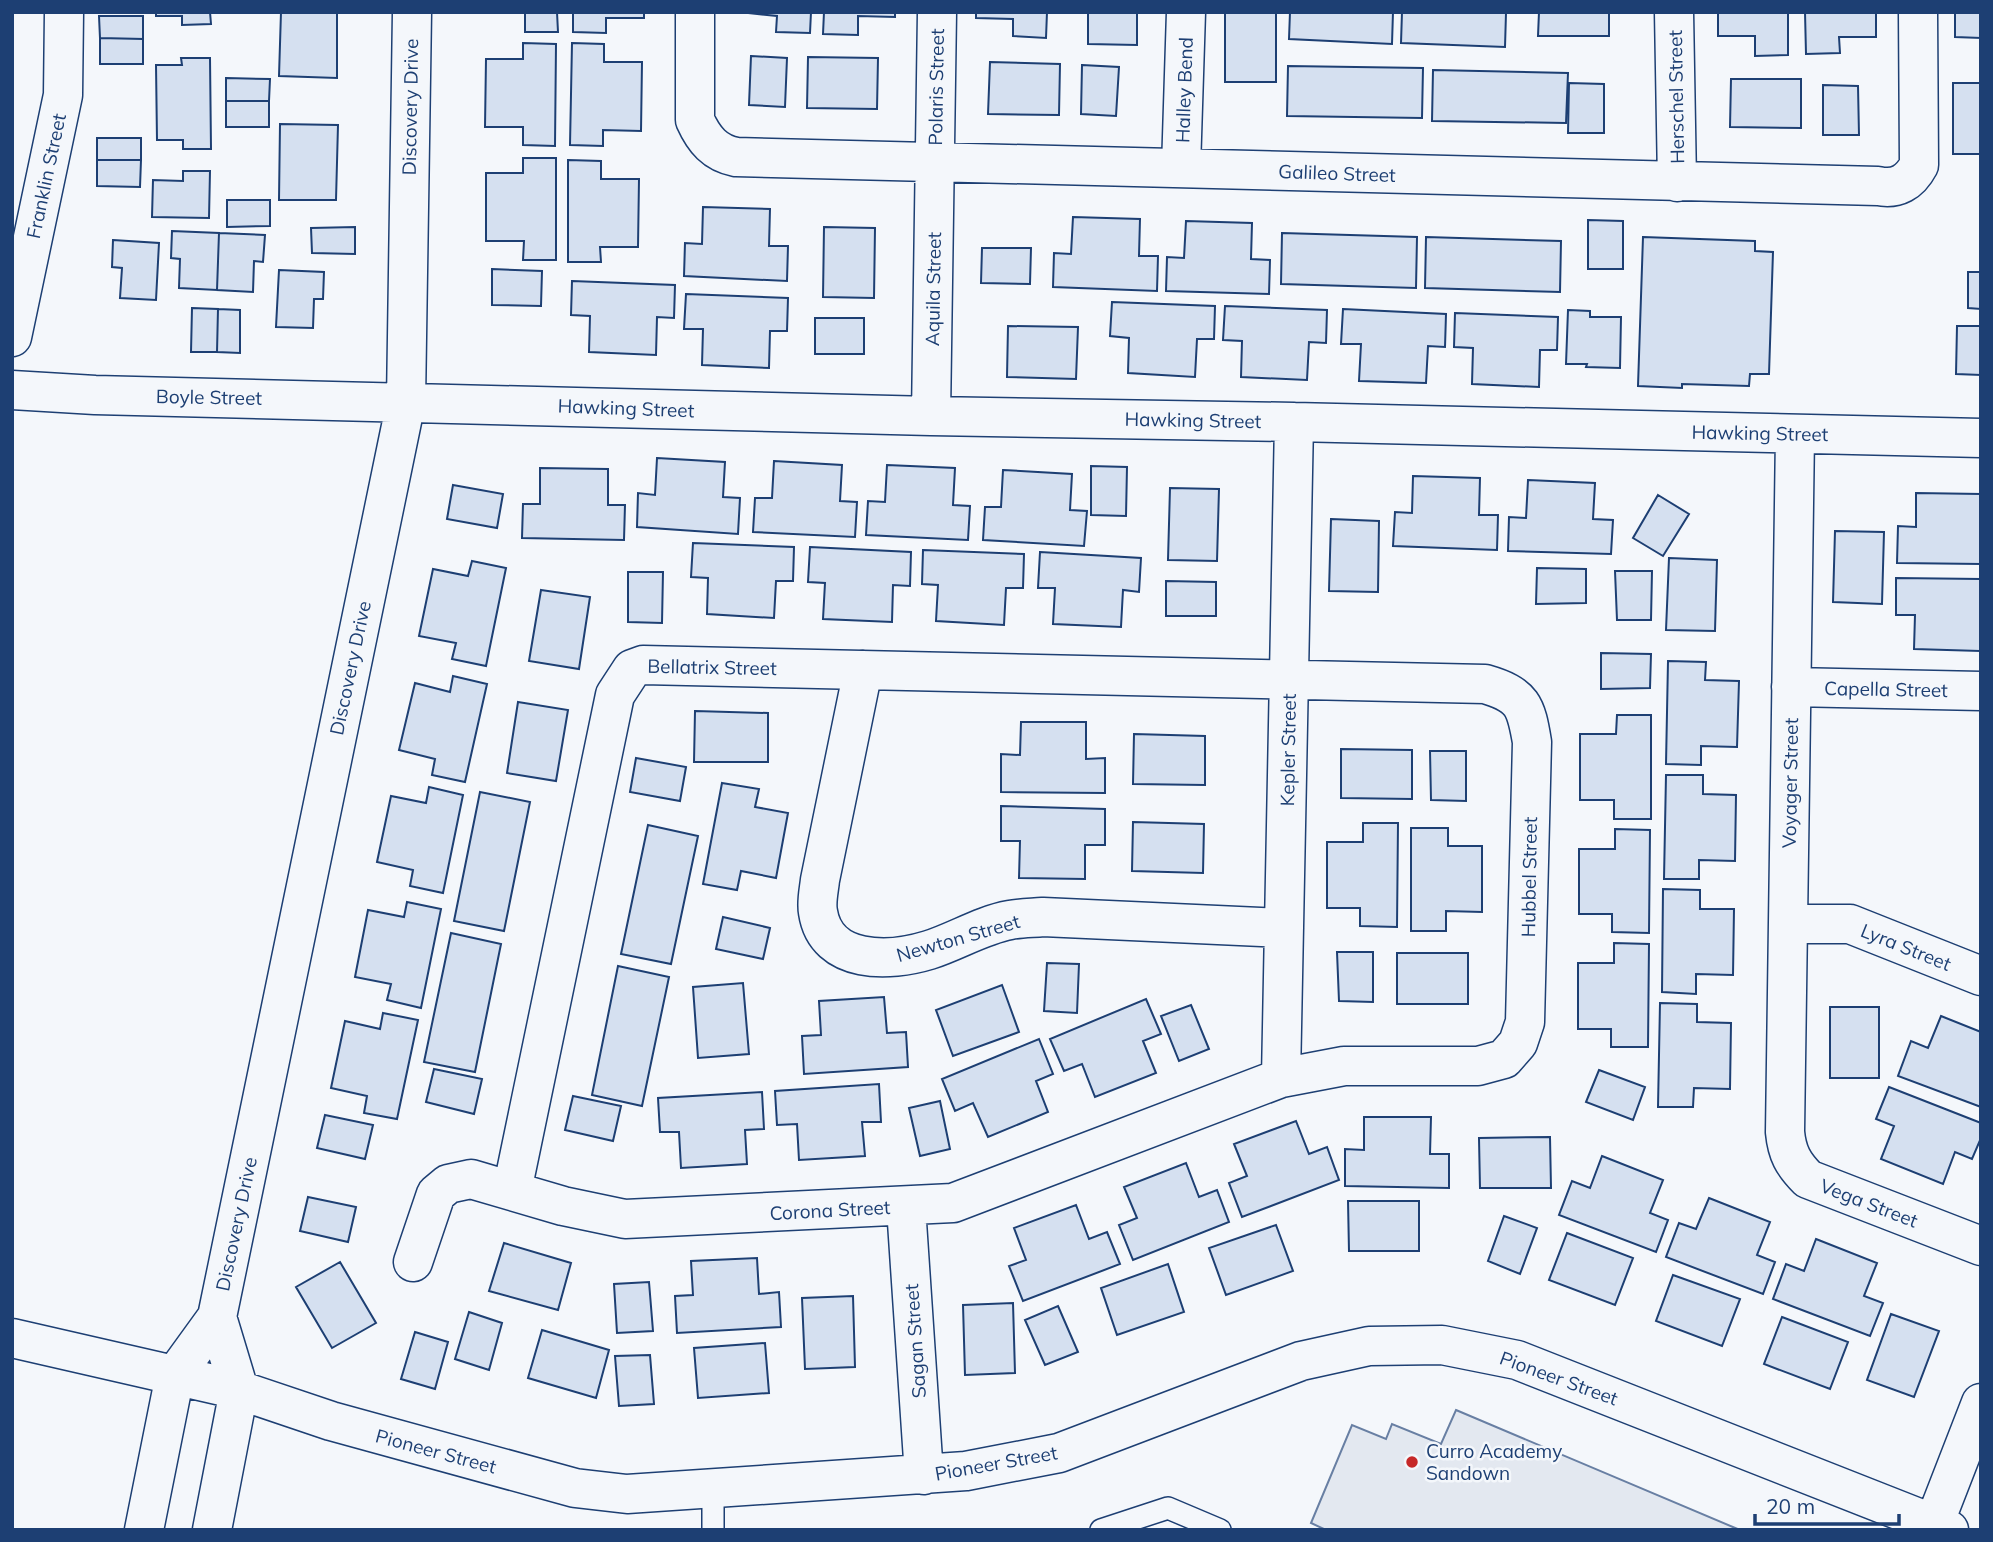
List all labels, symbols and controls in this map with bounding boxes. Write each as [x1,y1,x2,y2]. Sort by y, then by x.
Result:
street label: Polaris Street [923,28,949,146]
street label: Herschel Street [1663,29,1689,164]
street label: Halley Bend [1170,37,1198,143]
street label: Discovery Drive [397,38,423,176]
street label: Franklin Street [21,111,71,241]
street label: Galileo Street [1278,159,1397,187]
street label: Aquila Street [920,231,946,346]
street label: Boyle Street [156,384,263,410]
street label: Hawking Street [557,394,695,422]
street label: Hawking Street [1124,407,1262,433]
street label: Hawking Street [1691,420,1829,446]
street label: Discovery Drive [324,599,376,737]
street label: Bellatrix Street [647,654,777,680]
street label: Capella Street [1824,676,1948,702]
street label: Kepler Street [1275,693,1301,807]
street label: Voyager Street [1777,717,1803,848]
street label: Hubbel Street [1516,816,1542,938]
street label: Newton Street [894,909,1023,967]
street label: Lyra Street [1857,918,1955,976]
street label: Discovery Drive [210,1155,262,1293]
street label: Vega Street [1817,1173,1922,1233]
street label: Corona Street [769,1195,891,1225]
street label: Sagan Street [899,1283,931,1399]
street label: Pioneer Street [1497,1346,1622,1411]
street label: Pioneer Street [373,1423,499,1479]
place label: Curro Academy Sandown [1426,1439,1562,1485]
street label: Pioneer Street [933,1440,1059,1486]
marker: Curro Academy Sandown [1404,1454,1420,1470]
scale bar [1755,1482,1898,1526]
text: 20 m [1766,1493,1815,1519]

